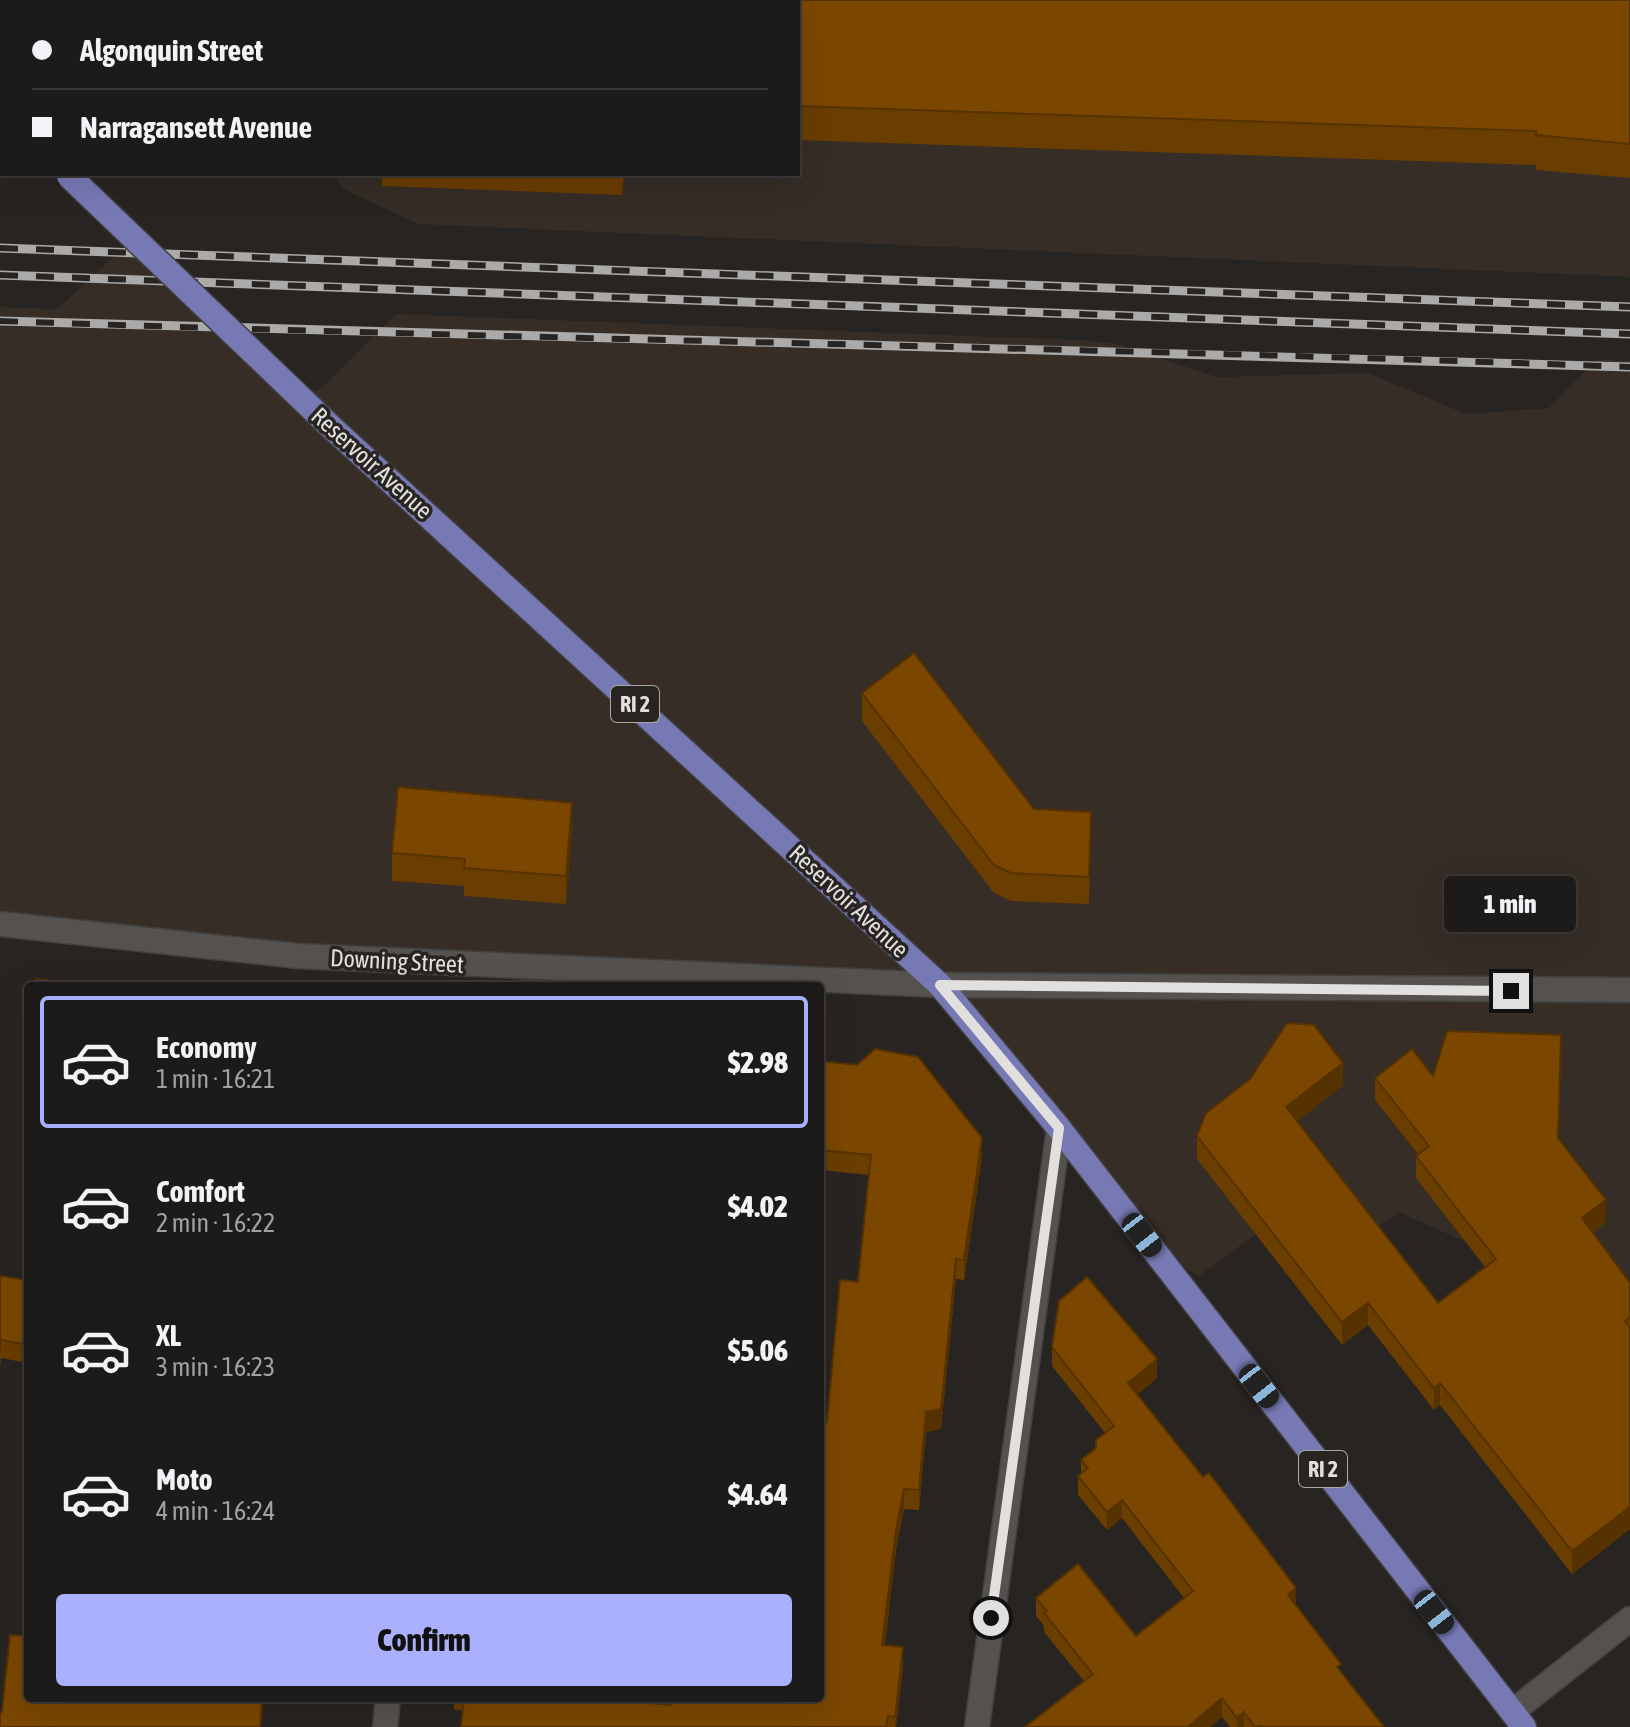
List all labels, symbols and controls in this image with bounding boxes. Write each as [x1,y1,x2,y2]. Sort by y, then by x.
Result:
text: Algonquin Street [80,33,263,67]
text: Narragansett Avenue [80,110,312,144]
street label: Reservoir Avenue [306,402,438,524]
road number: RI 2 [611,686,659,722]
street label: Reservoir Avenue [784,839,914,963]
callout: 1 min [1445,875,1577,931]
text: 1 min [1483,889,1537,919]
street label: Downing Street [329,944,465,978]
route end [1493,973,1529,1009]
icon: car [60,1026,132,1098]
text: Economy [156,1030,257,1064]
text: $2.98 [728,1045,788,1079]
text: 1 min · 16:21 [156,1064,275,1094]
icon: car [60,1170,132,1242]
text: Comfort [156,1174,245,1208]
text: $4.02 [728,1189,788,1223]
text: 2 min · 16:22 [156,1208,275,1238]
car [1118,1209,1166,1261]
icon: car [60,1314,132,1386]
text: XL [156,1318,181,1352]
text: $5.06 [728,1333,788,1367]
text: 3 min · 16:23 [156,1352,275,1382]
car [1235,1360,1283,1412]
road number: RI 2 [1299,1451,1347,1487]
icon: car [60,1458,132,1530]
text: Moto [156,1462,213,1496]
text: $4.64 [728,1477,788,1511]
text: 4 min · 16:24 [156,1496,275,1526]
car [1410,1586,1458,1638]
button: Confirm [56,1594,792,1686]
route start [973,1600,1009,1636]

